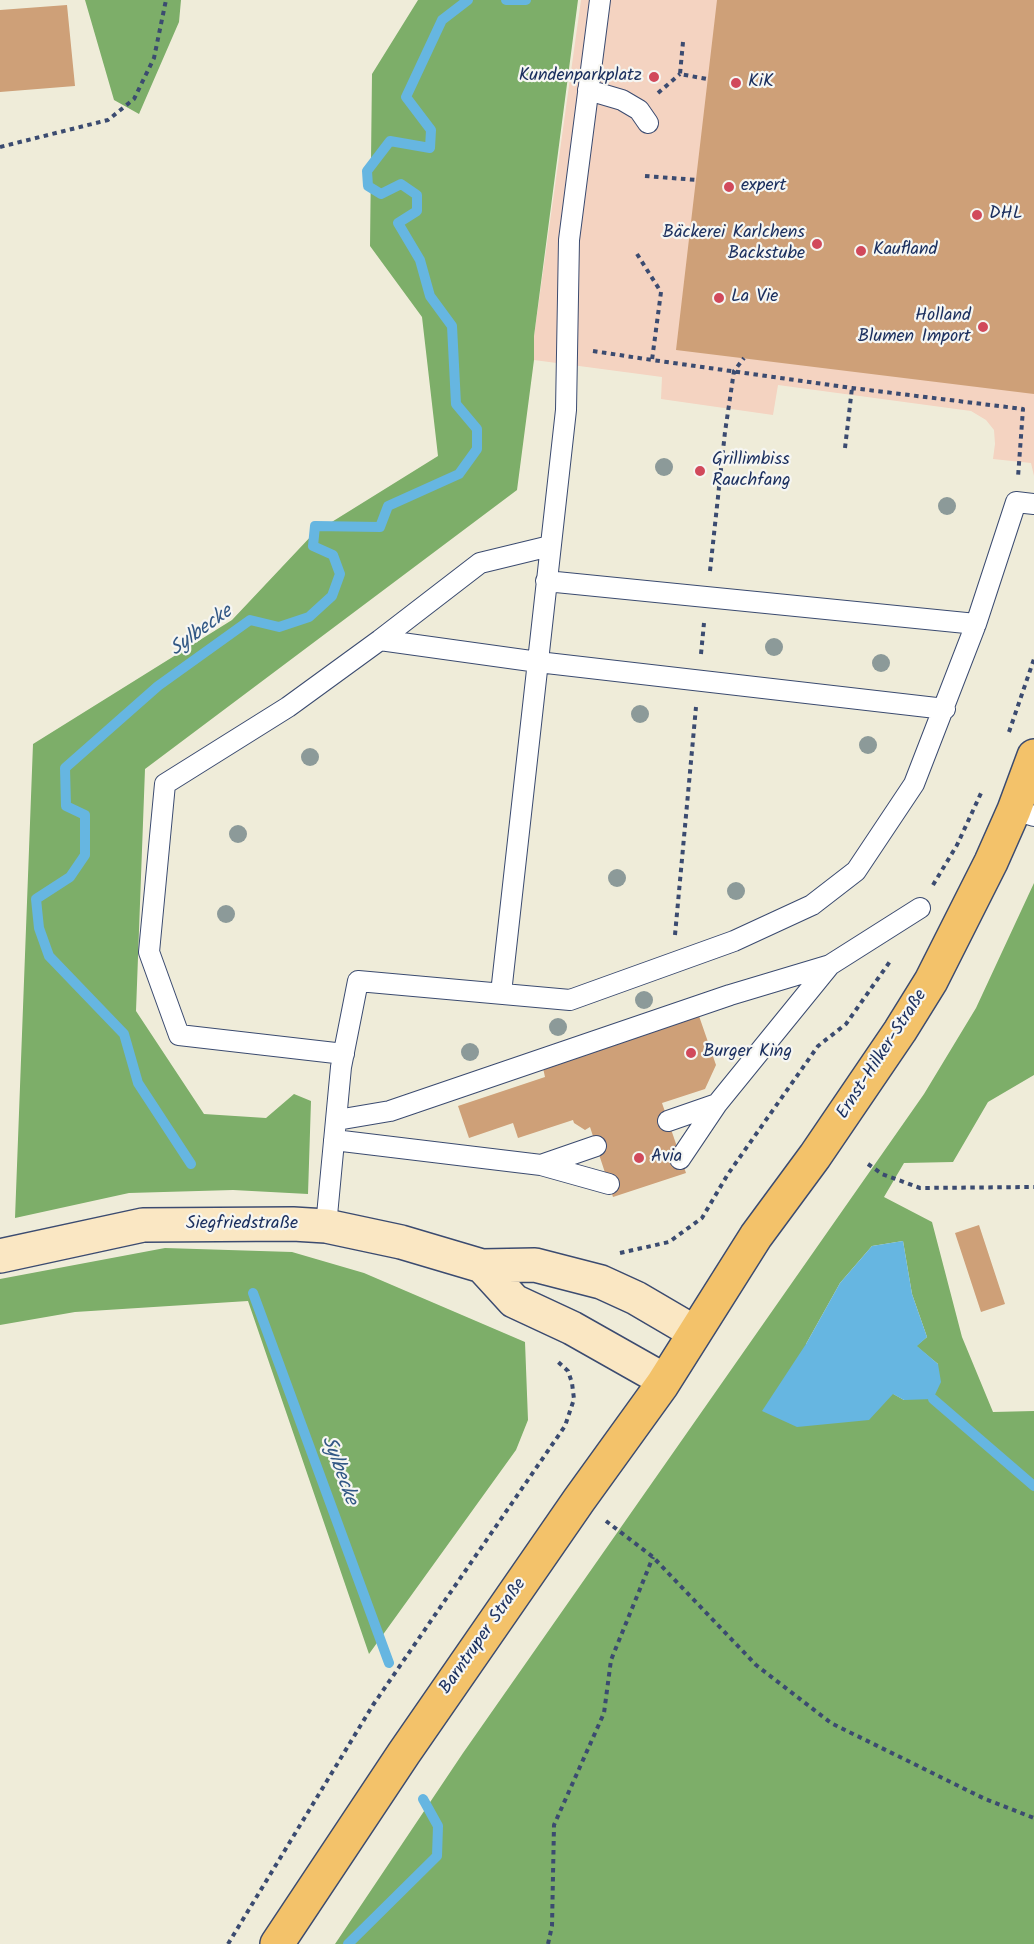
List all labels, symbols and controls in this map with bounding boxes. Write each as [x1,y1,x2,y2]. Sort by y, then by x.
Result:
place label: Kundenparkplatz [519,66,642,88]
marker: Kundenparkplatz [647,70,661,84]
place label: KiK [748,72,774,94]
marker: KiK [729,76,743,90]
place label: expert [741,176,786,198]
marker: expert [722,180,736,194]
place label: DHL [989,204,1022,226]
marker: DHL [970,208,984,222]
place label: Bäckerei Karlchens Backstube [662,223,805,266]
marker: Bäckerei Karlchens Backstube [810,237,824,251]
place label: Kaufland [873,240,938,262]
marker: Kaufland [854,244,868,258]
place label: La Vie [731,287,778,309]
marker: La Vie [712,291,726,305]
place label: Holland Blumen Import [858,306,971,348]
marker: Holland Blumen Import [976,320,990,334]
place label: Grillimbiss Rauchfang [712,450,791,492]
marker: Grillimbiss Rauchfang [693,464,707,478]
water label: Sylbecke [166,601,238,663]
street label: Ernst-Hilker-Straße [833,986,933,1124]
place label: Burger King [703,1042,792,1064]
marker: Burger King [684,1046,698,1060]
place label: Avia [651,1147,682,1169]
marker: Avia [632,1151,646,1165]
street label: Siegfriedstraße [186,1214,298,1236]
water label: Sylbecke [314,1433,362,1509]
street label: Barntruper Straße [436,1575,532,1699]

